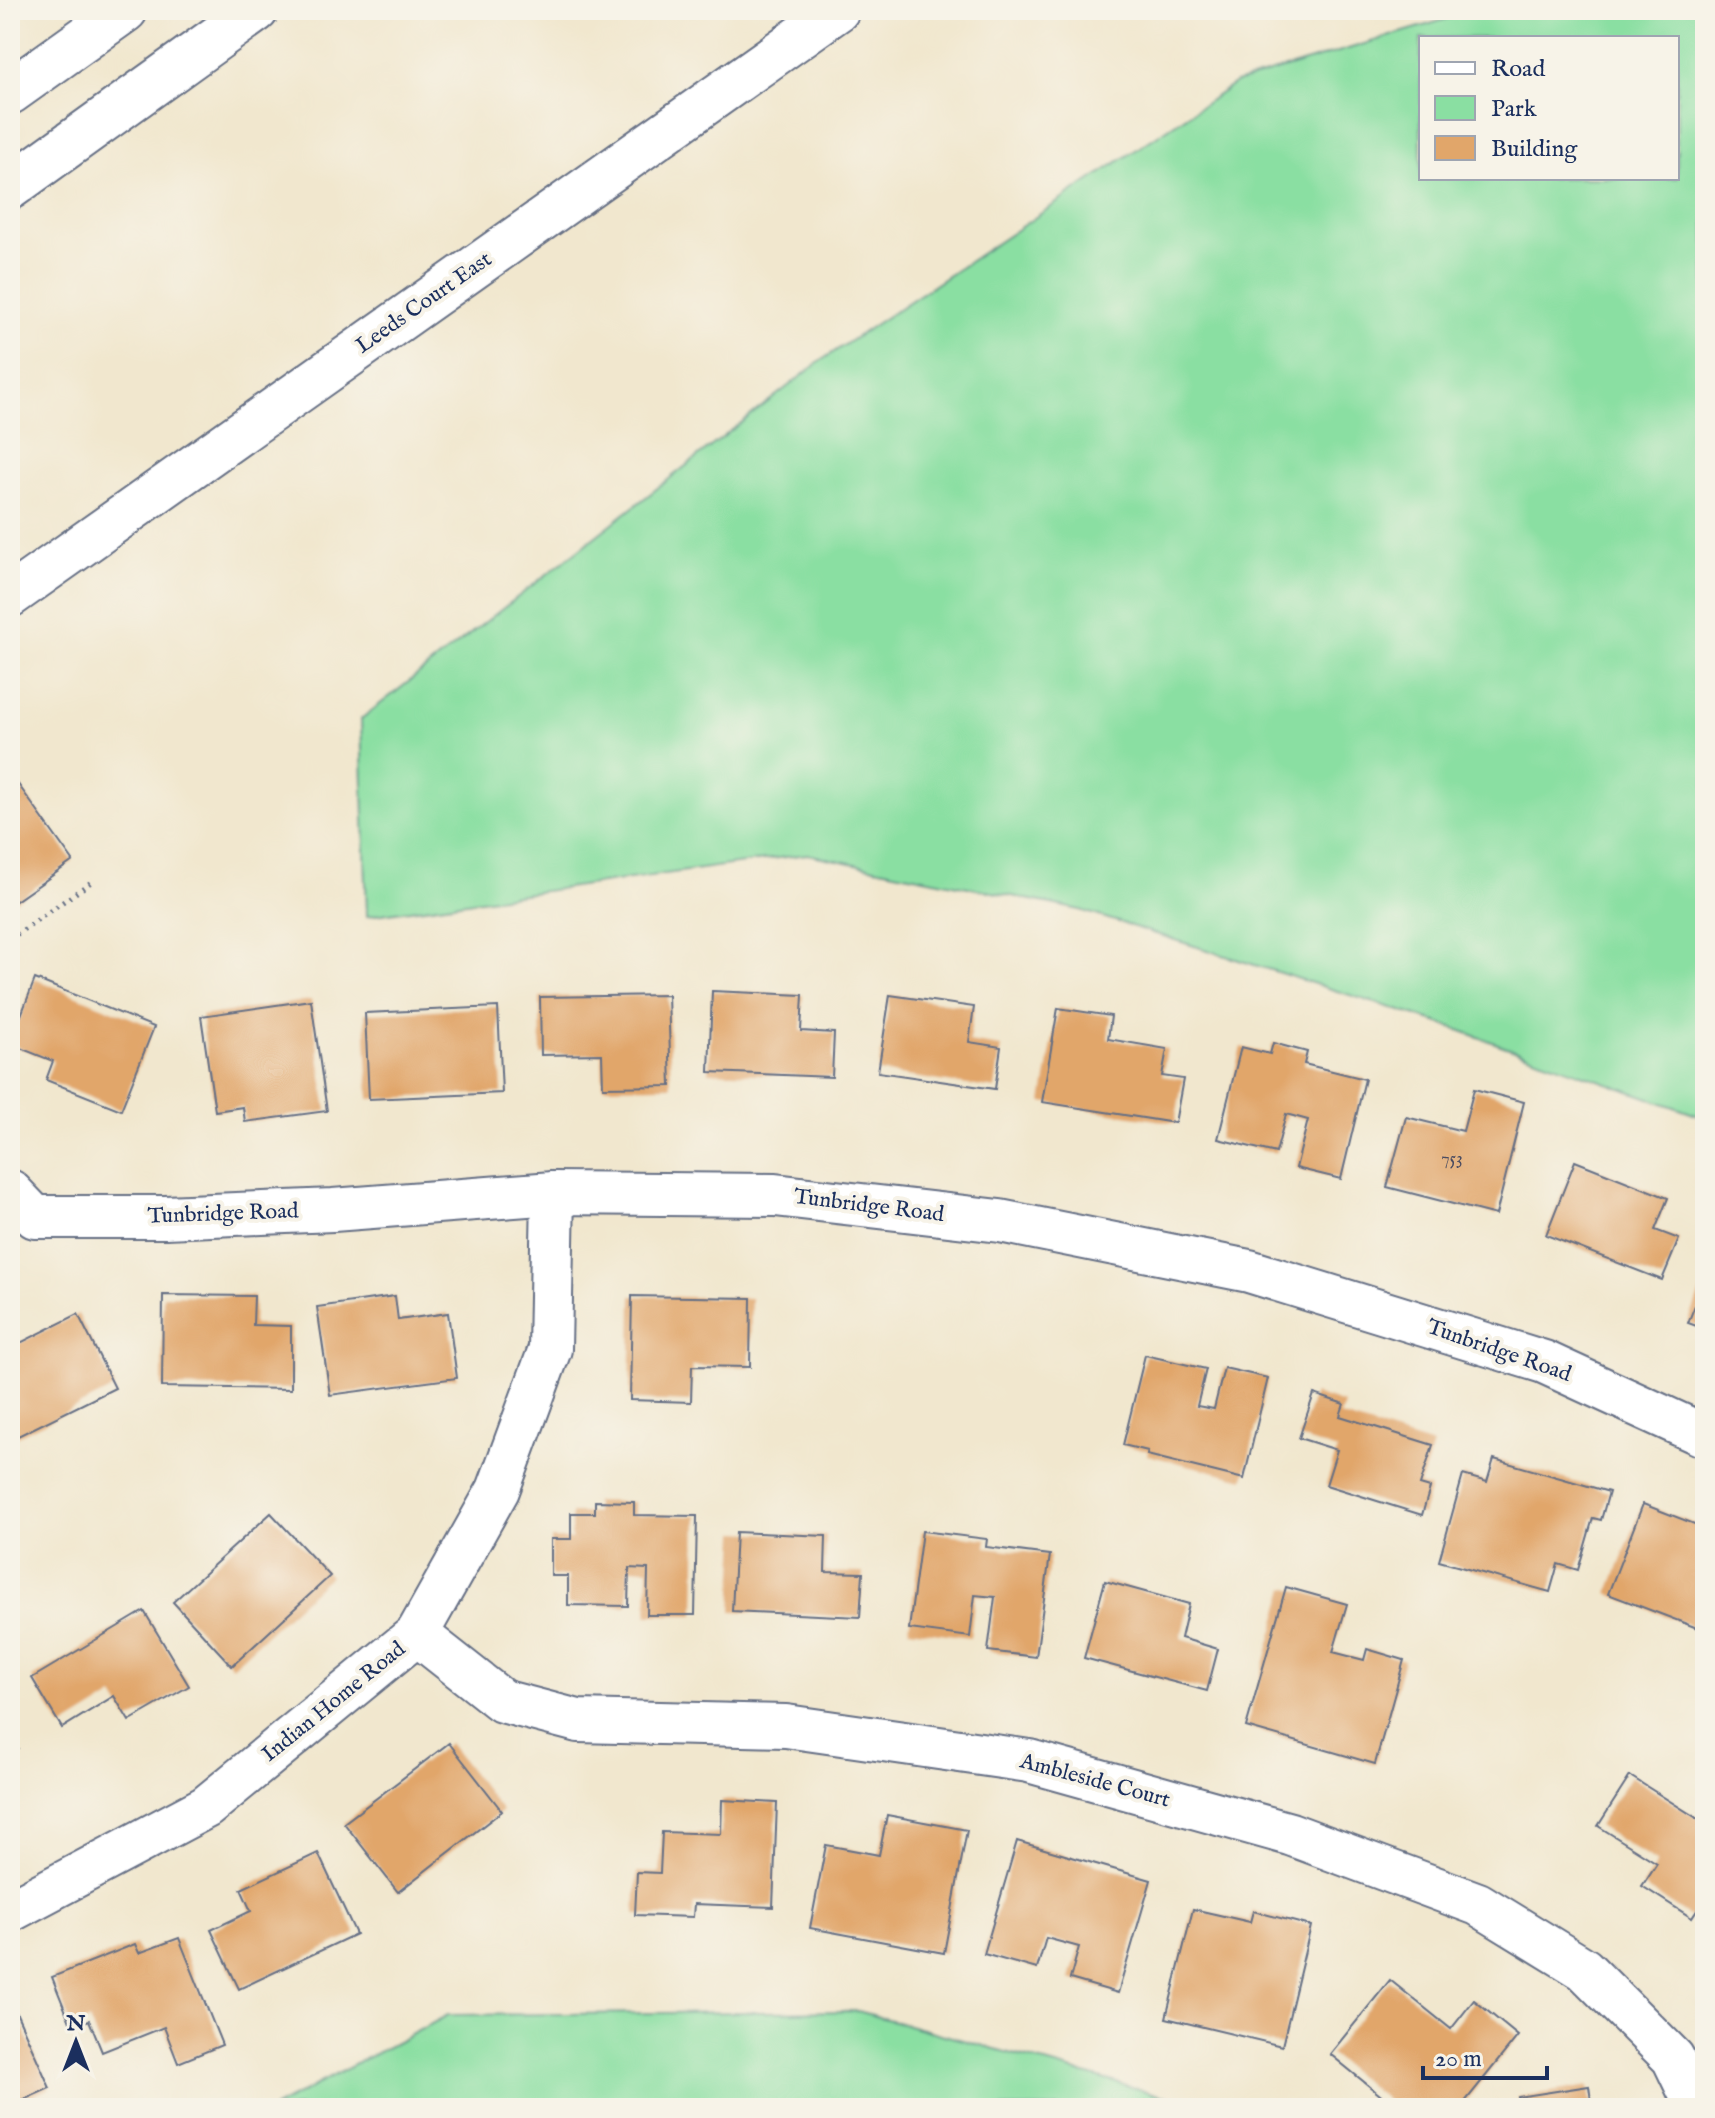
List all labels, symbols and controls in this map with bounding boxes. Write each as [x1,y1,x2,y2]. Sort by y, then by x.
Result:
legend [1419,36,1679,180]
text: Road [1491,54,1545,85]
text: Park [1491,94,1537,125]
text: Building [1491,134,1578,165]
street label: Leeds Court East [351,245,498,360]
house number: 753 [1441,1148,1463,1171]
street label: Tunbridge Road [792,1183,946,1229]
street label: Tunbridge Road [147,1197,299,1231]
street label: Tunbridge Road [1423,1313,1575,1389]
street label: Indian Home Road [256,1635,412,1769]
street label: Ambleside Court [1016,1747,1174,1815]
north arrow [36,2002,116,2082]
text: N [65,2010,86,2038]
scale bar [1423,2030,1547,2080]
text: 20 m [1435,2044,1482,2075]

